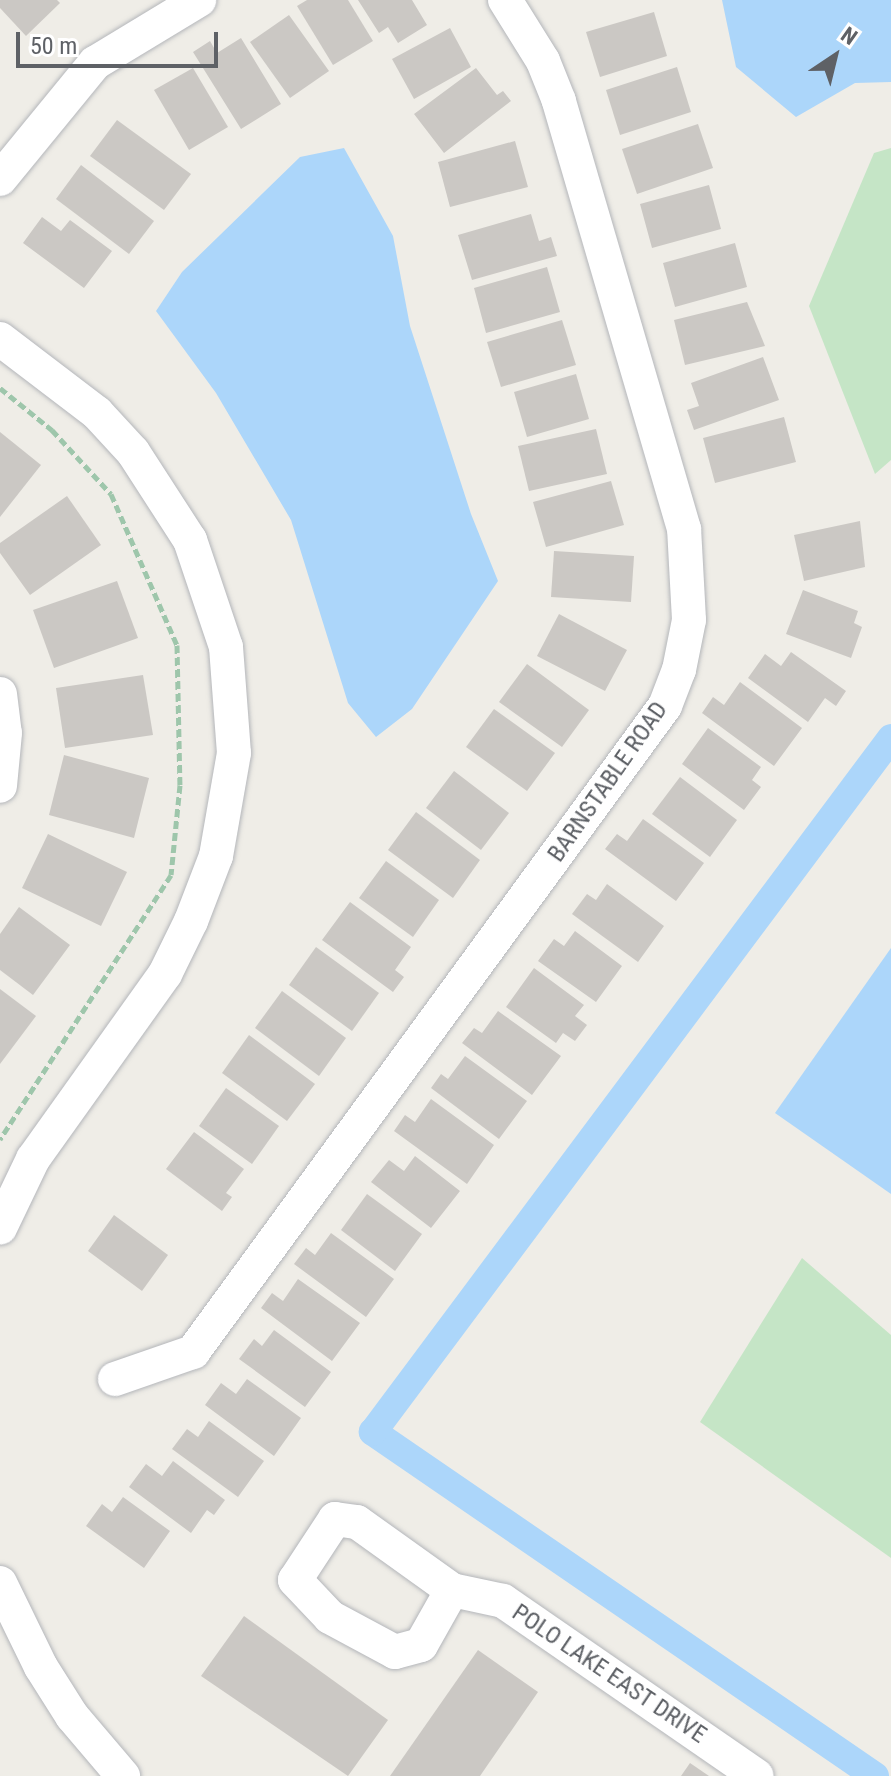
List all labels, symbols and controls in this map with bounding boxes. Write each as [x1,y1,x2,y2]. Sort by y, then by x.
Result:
scale bar [20,16,222,66]
north arrow [795,16,875,96]
text: N [836,22,862,50]
text: 50 m [30,32,77,60]
street label: BARNSTABLE ROAD [542,696,674,868]
street label: POLO LAKE EAST DRIVE [506,1598,712,1750]

